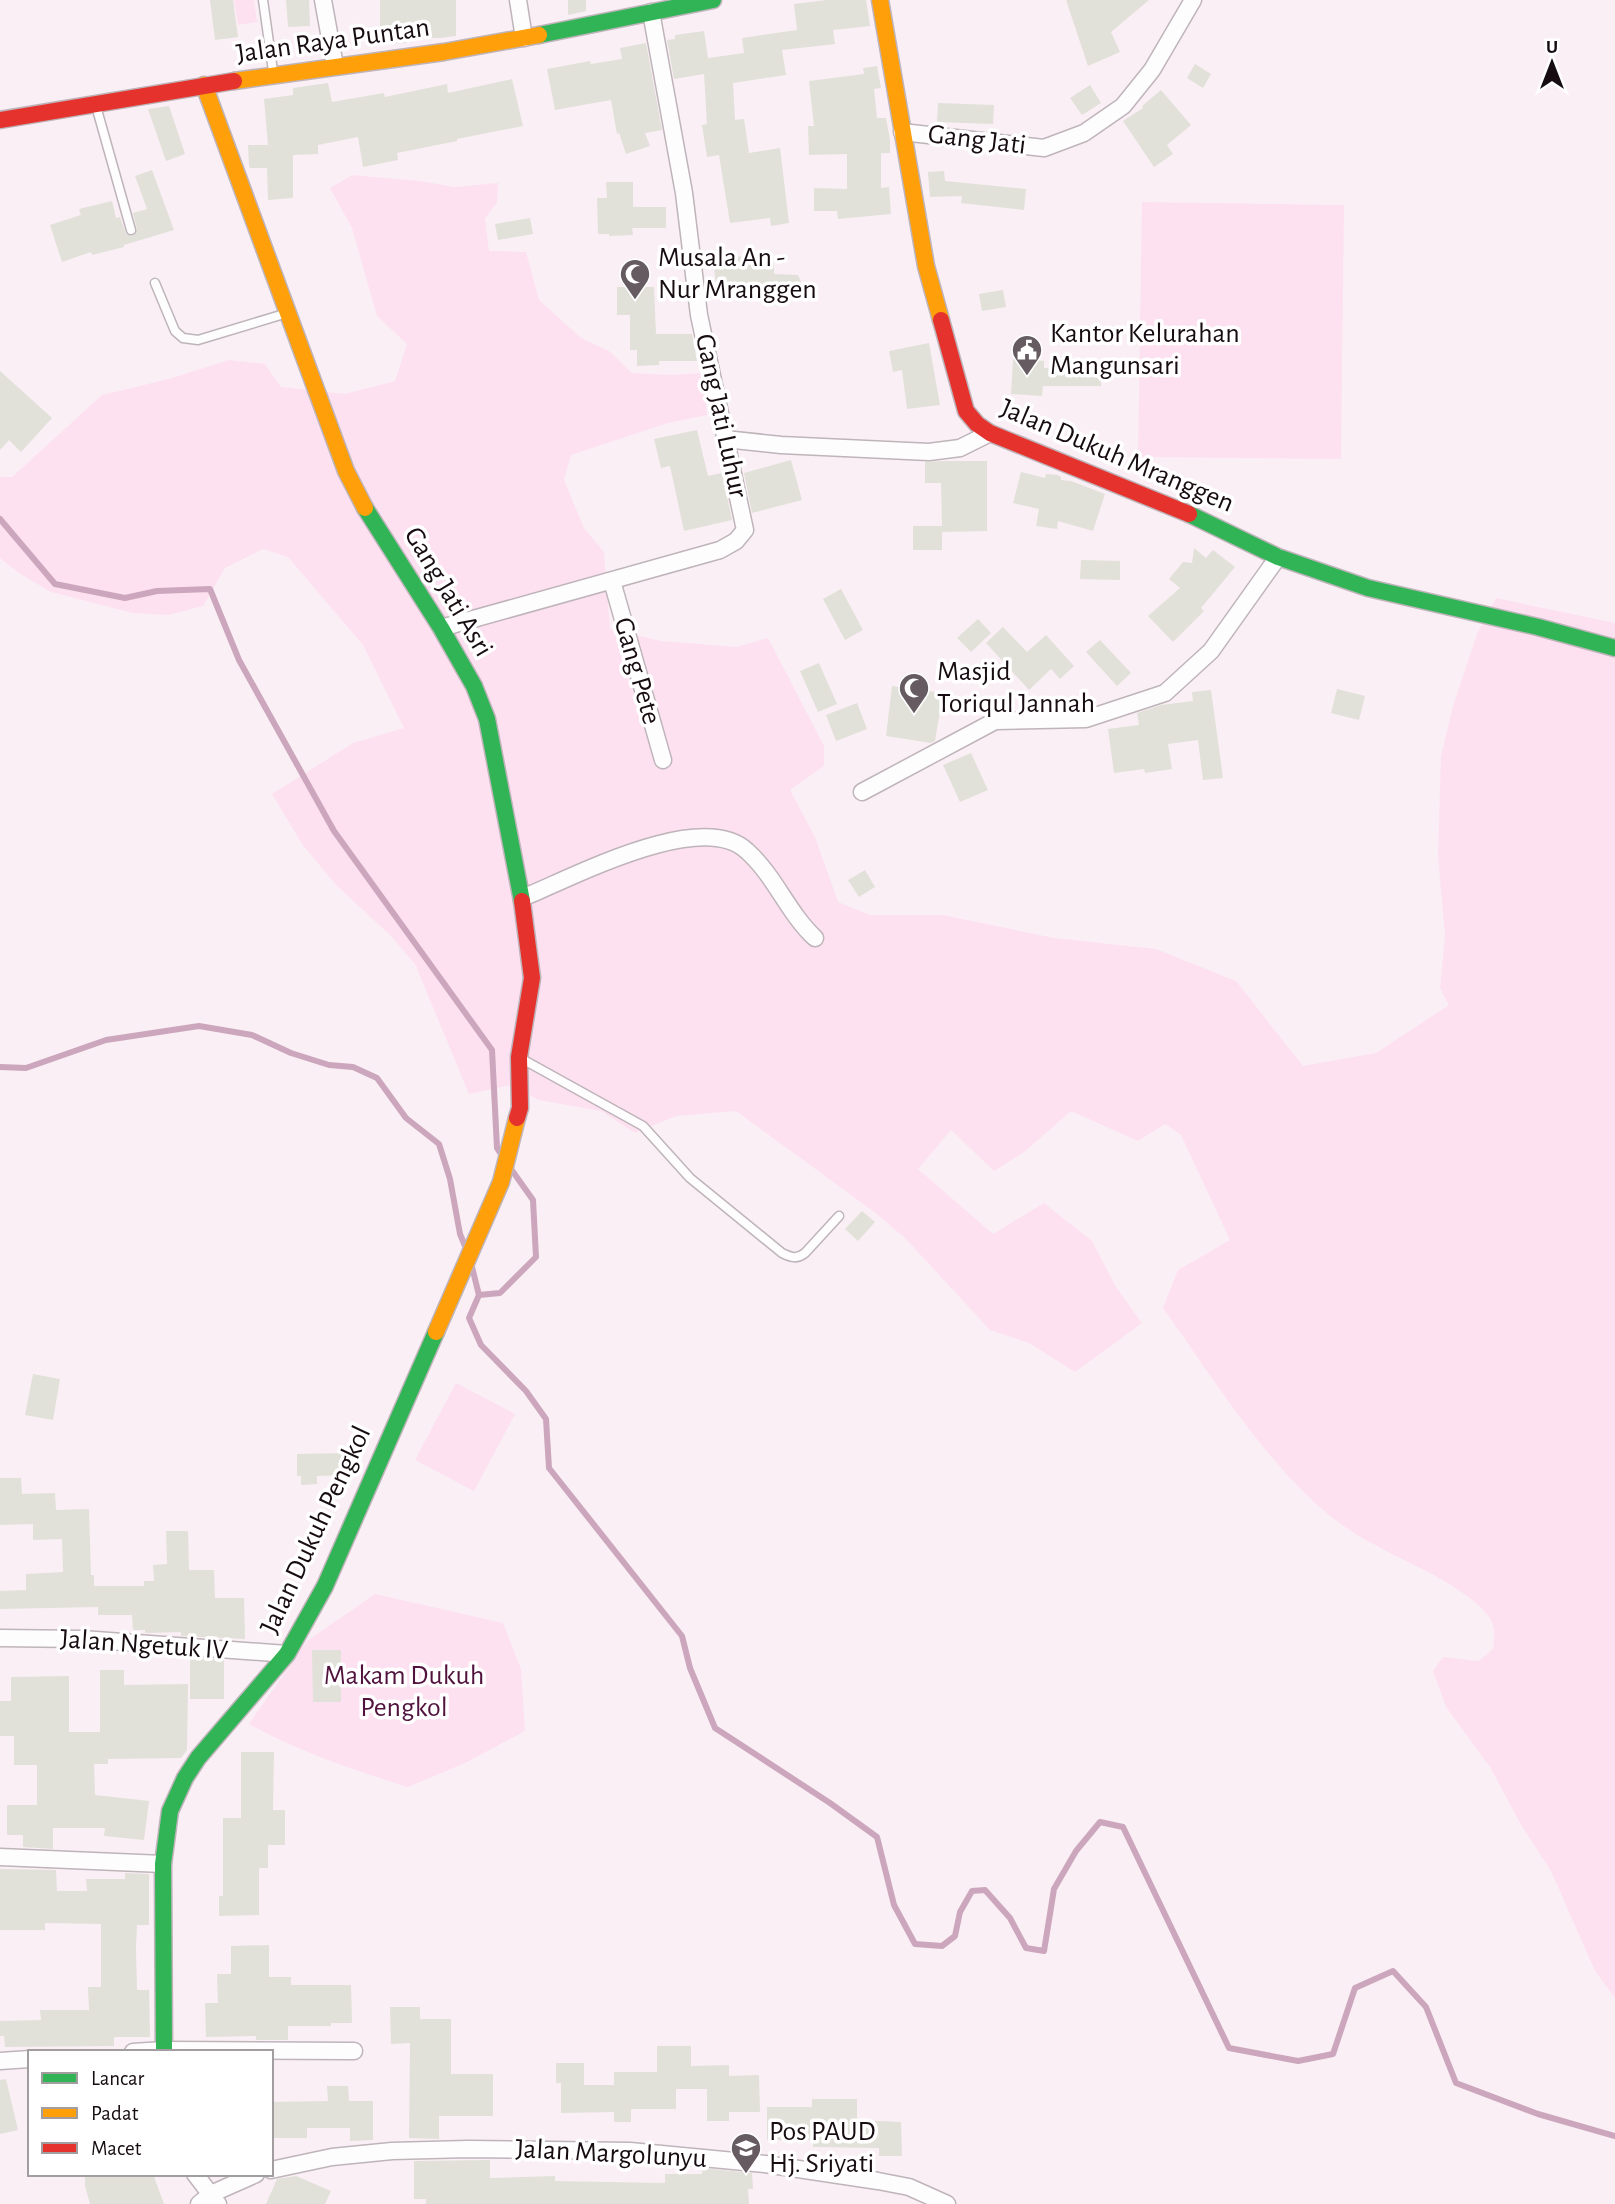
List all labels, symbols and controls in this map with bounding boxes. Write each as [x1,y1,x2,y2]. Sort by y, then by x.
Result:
street label: Jalan Raya Puntan [235,14,431,68]
north arrow [1517,28,1587,98]
text: U [1546,38,1558,57]
street label: Gang Jati [926,120,1028,160]
place label: Musala An - Nur Mranggen [658,244,817,304]
mosque icon: Musala An - Nur Mranggen [618,257,652,301]
place label: Kantor Kelurahan Mangunsari [1050,320,1240,380]
street label: Gang Jati Luhur [690,332,752,500]
public building icon: Kantor Kelurahan Mangunsari [1010,333,1044,377]
street label: Jalan Dukuh Mranggen [996,394,1238,518]
street label: Gang Jati Asri [398,522,498,662]
street label: Gang Pete [608,614,666,728]
place label: Masjid Toriqul Jannah [937,658,1095,718]
mosque icon: Masjid Toriqul Jannah [897,671,931,715]
street label: Jalan Dukuh Pengkol [256,1422,376,1638]
street label: Jalan Ngetuk IV [59,1625,229,1665]
park label: Makam Dukuh Pengkol [324,1662,484,1722]
legend [28,2050,273,2176]
text: Lancar [91,2068,144,2089]
text: Padat [91,2103,139,2124]
place label: Pos PAUD Hj. Sriyati [769,2118,876,2178]
school or university icon: Pos PAUD Hj. Sriyati [729,2131,763,2175]
street label: Jalan Margolunyu [515,2135,707,2173]
text: Macet [91,2138,142,2159]

